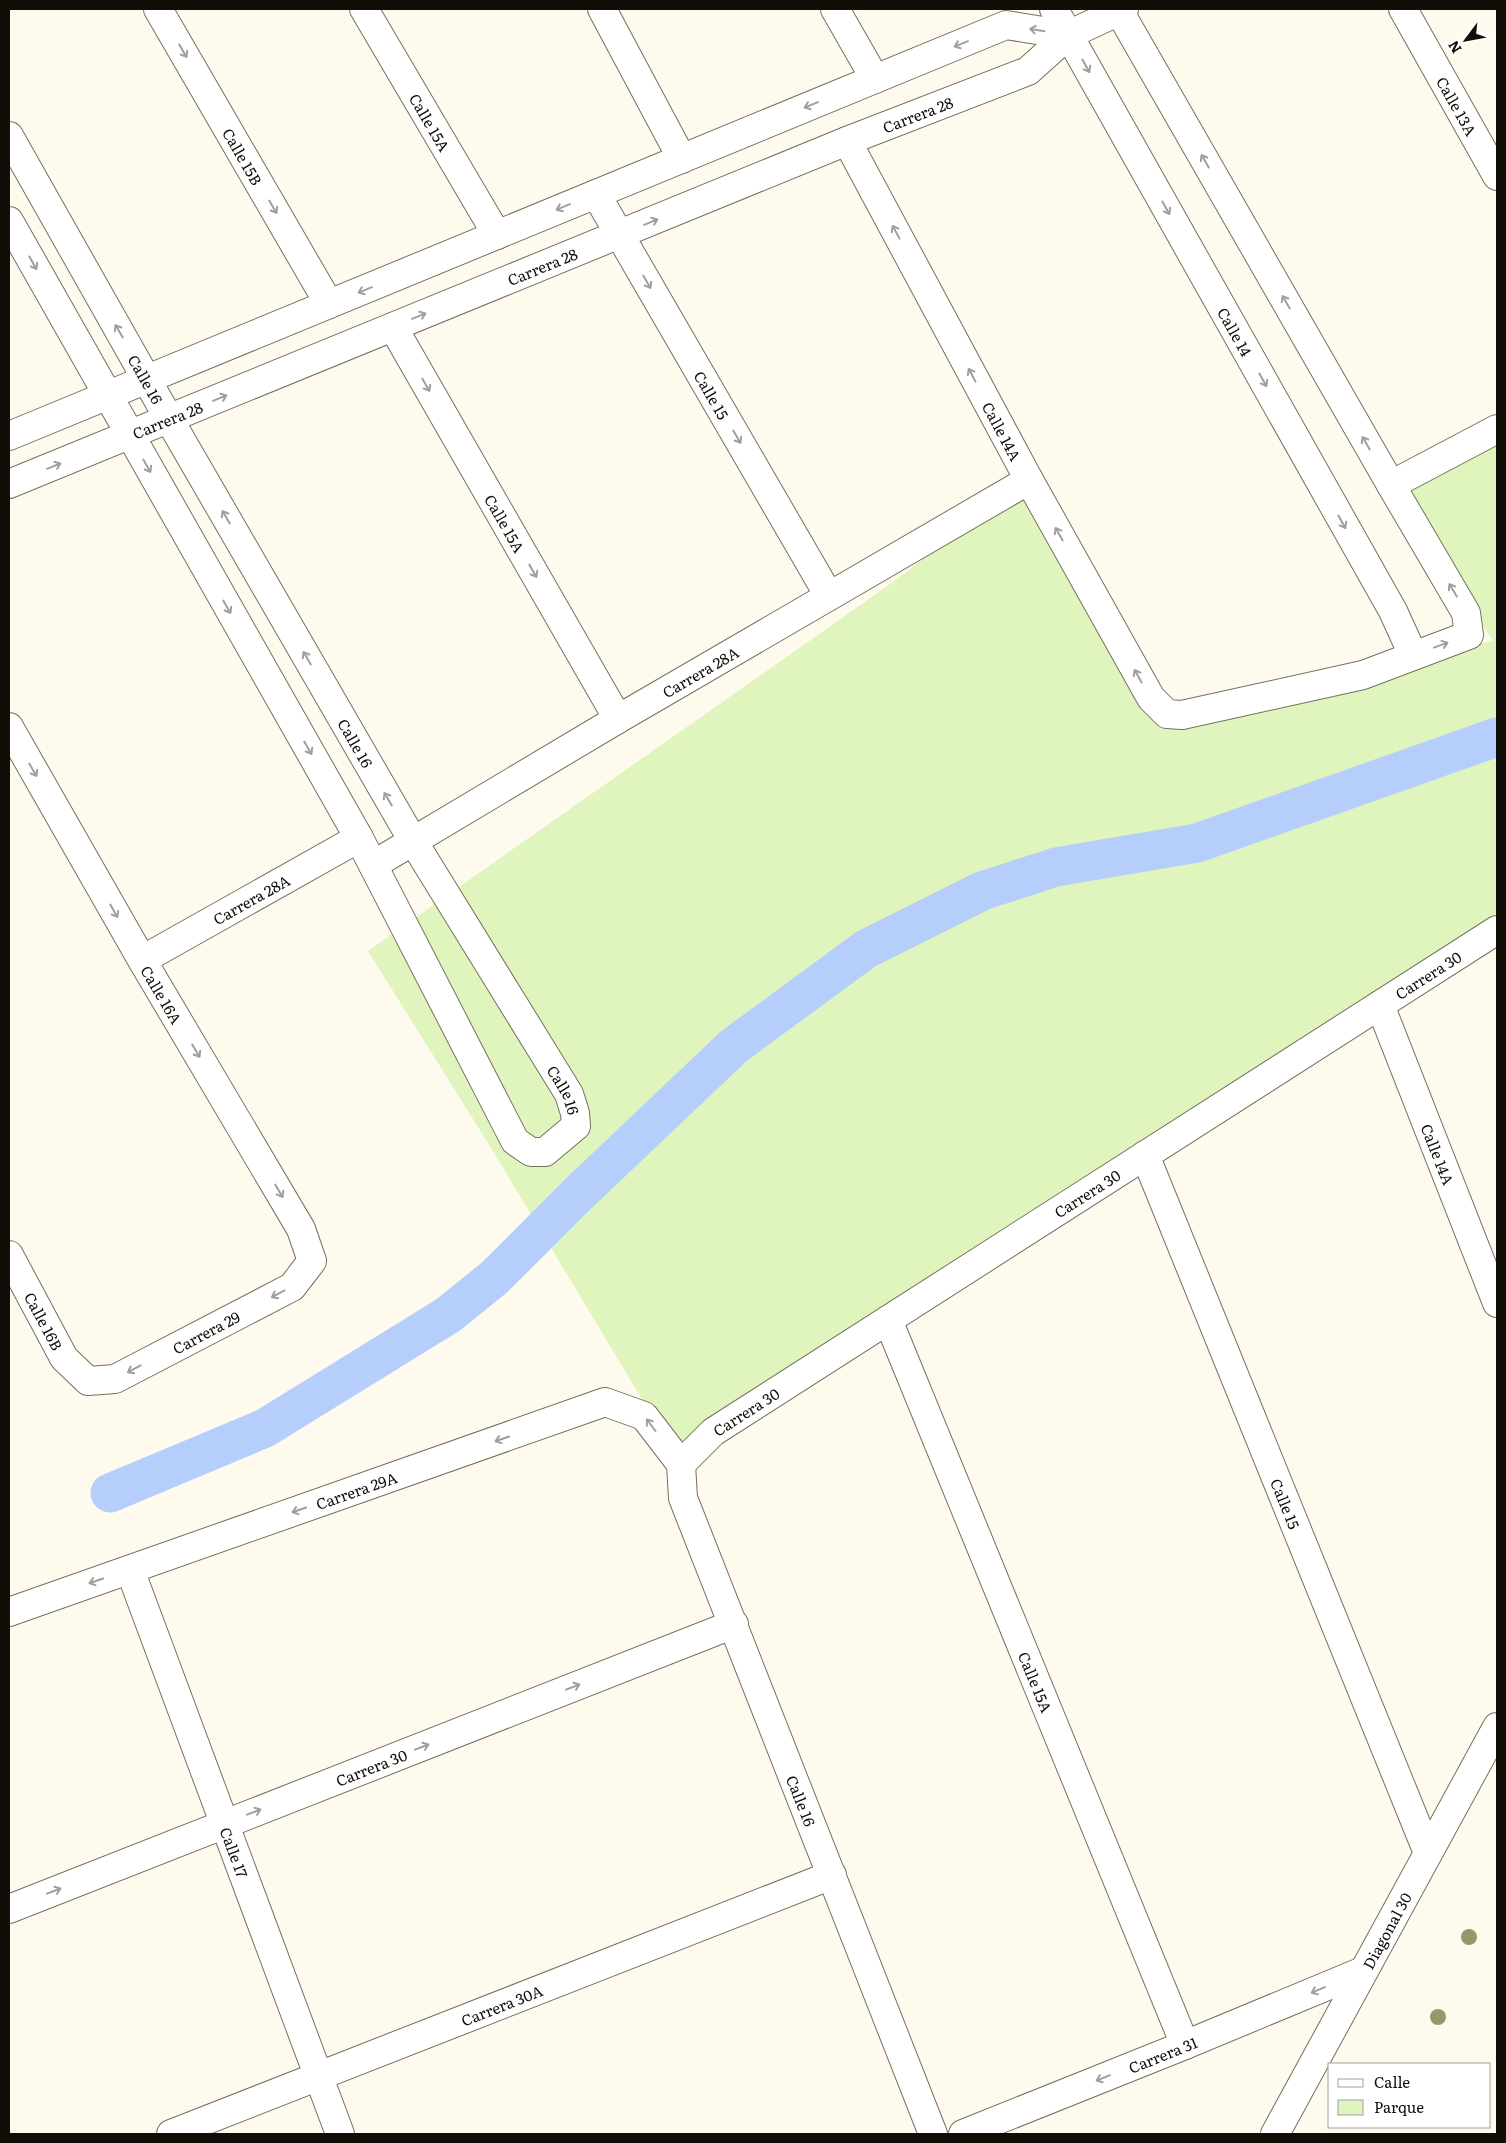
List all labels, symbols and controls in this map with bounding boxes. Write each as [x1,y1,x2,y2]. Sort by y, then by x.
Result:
north arrow [1441,15,1491,65]
one-way arrow [1030,25,1046,35]
text: N [1442,37,1466,58]
one-way arrow [954,40,969,49]
one-way arrow [178,43,188,58]
one-way arrow [1081,59,1091,74]
street label: Calle 13A [1432,72,1483,139]
street label: Calle 15A [404,89,457,155]
street label: Carrera 28 [879,90,956,138]
one-way arrow [804,101,819,111]
street label: Calle 15B [218,123,269,189]
one-way arrow [1200,153,1210,168]
one-way arrow [268,199,278,213]
one-way arrow [1161,200,1171,215]
one-way arrow [556,203,571,213]
one-way arrow [643,217,658,226]
one-way arrow [890,225,900,240]
street label: Carrera 28 [503,241,581,290]
one-way arrow [28,256,38,270]
one-way arrow [642,274,652,288]
one-way arrow [358,285,373,295]
one-way arrow [1280,295,1290,309]
street label: Calle 14 [1213,303,1259,360]
one-way arrow [412,311,427,320]
one-way arrow [114,324,124,338]
street label: Calle 16 [123,350,169,408]
street label: Calle 15 [689,366,736,424]
one-way arrow [967,368,977,383]
one-way arrow [1258,373,1268,387]
one-way arrow [421,377,431,391]
one-way arrow [213,392,228,401]
street label: Carrera 28 [129,395,206,444]
street label: Calle 14A [977,397,1028,464]
one-way arrow [732,430,742,445]
one-way arrow [1361,436,1371,450]
one-way arrow [143,458,152,473]
one-way arrow [46,460,61,470]
street label: Calle 15A [480,490,531,556]
one-way arrow [221,510,231,525]
one-way arrow [1338,514,1348,528]
one-way arrow [1054,527,1063,542]
one-way arrow [528,564,538,579]
one-way arrow [1447,583,1457,597]
one-way arrow [223,599,233,614]
street label: Carrera 28A [657,640,743,703]
one-way arrow [1433,640,1448,649]
one-way arrow [302,652,312,666]
one-way arrow [1133,669,1143,684]
street label: Calle 16 [333,714,379,772]
one-way arrow [303,741,313,756]
one-way arrow [28,762,38,777]
one-way arrow [383,792,393,806]
street label: Carrera 28A [208,868,294,930]
one-way arrow [109,903,119,917]
street label: Carrera 30 [1390,944,1466,1004]
street label: Calle 16A [136,961,188,1028]
one-way arrow [191,1043,201,1057]
street label: Calle 16 [542,1060,586,1117]
street label: Calle 14A [1416,1120,1461,1188]
street label: Carrera 30 [1049,1163,1125,1223]
one-way arrow [274,1183,284,1197]
street label: Calle 16B [19,1288,69,1354]
one-way arrow [270,1289,285,1299]
street label: Carrera 29 [168,1305,244,1359]
one-way arrow [127,1365,141,1375]
street label: Carrera 30 [708,1381,784,1441]
one-way arrow [646,1419,657,1432]
one-way arrow [494,1434,510,1444]
street label: Carrera 29A [312,1465,400,1515]
street label: Calle 15 [1266,1475,1307,1533]
one-way arrow [292,1506,308,1515]
one-way arrow [89,1577,105,1586]
street label: Calle 15A [1013,1648,1059,1716]
one-way arrow [565,1682,580,1692]
street label: Carrera 30 [332,1742,410,1791]
one-way arrow [414,1742,429,1751]
street label: Calle 16 [781,1771,822,1829]
one-way arrow [246,1807,261,1817]
street label: Calle 17 [215,1823,255,1881]
one-way arrow [46,1886,61,1895]
street label: Diagonal 30 [1356,1888,1417,1973]
street label: Carrera 30A [457,1978,546,2031]
one-way arrow [1311,1986,1326,1995]
street label: Carrera 31 [1125,2030,1201,2078]
legend [1328,2063,1491,2128]
text: Calle [1374,2070,1410,2093]
one-way arrow [1096,2074,1111,2083]
text: Parque [1374,2095,1424,2118]

